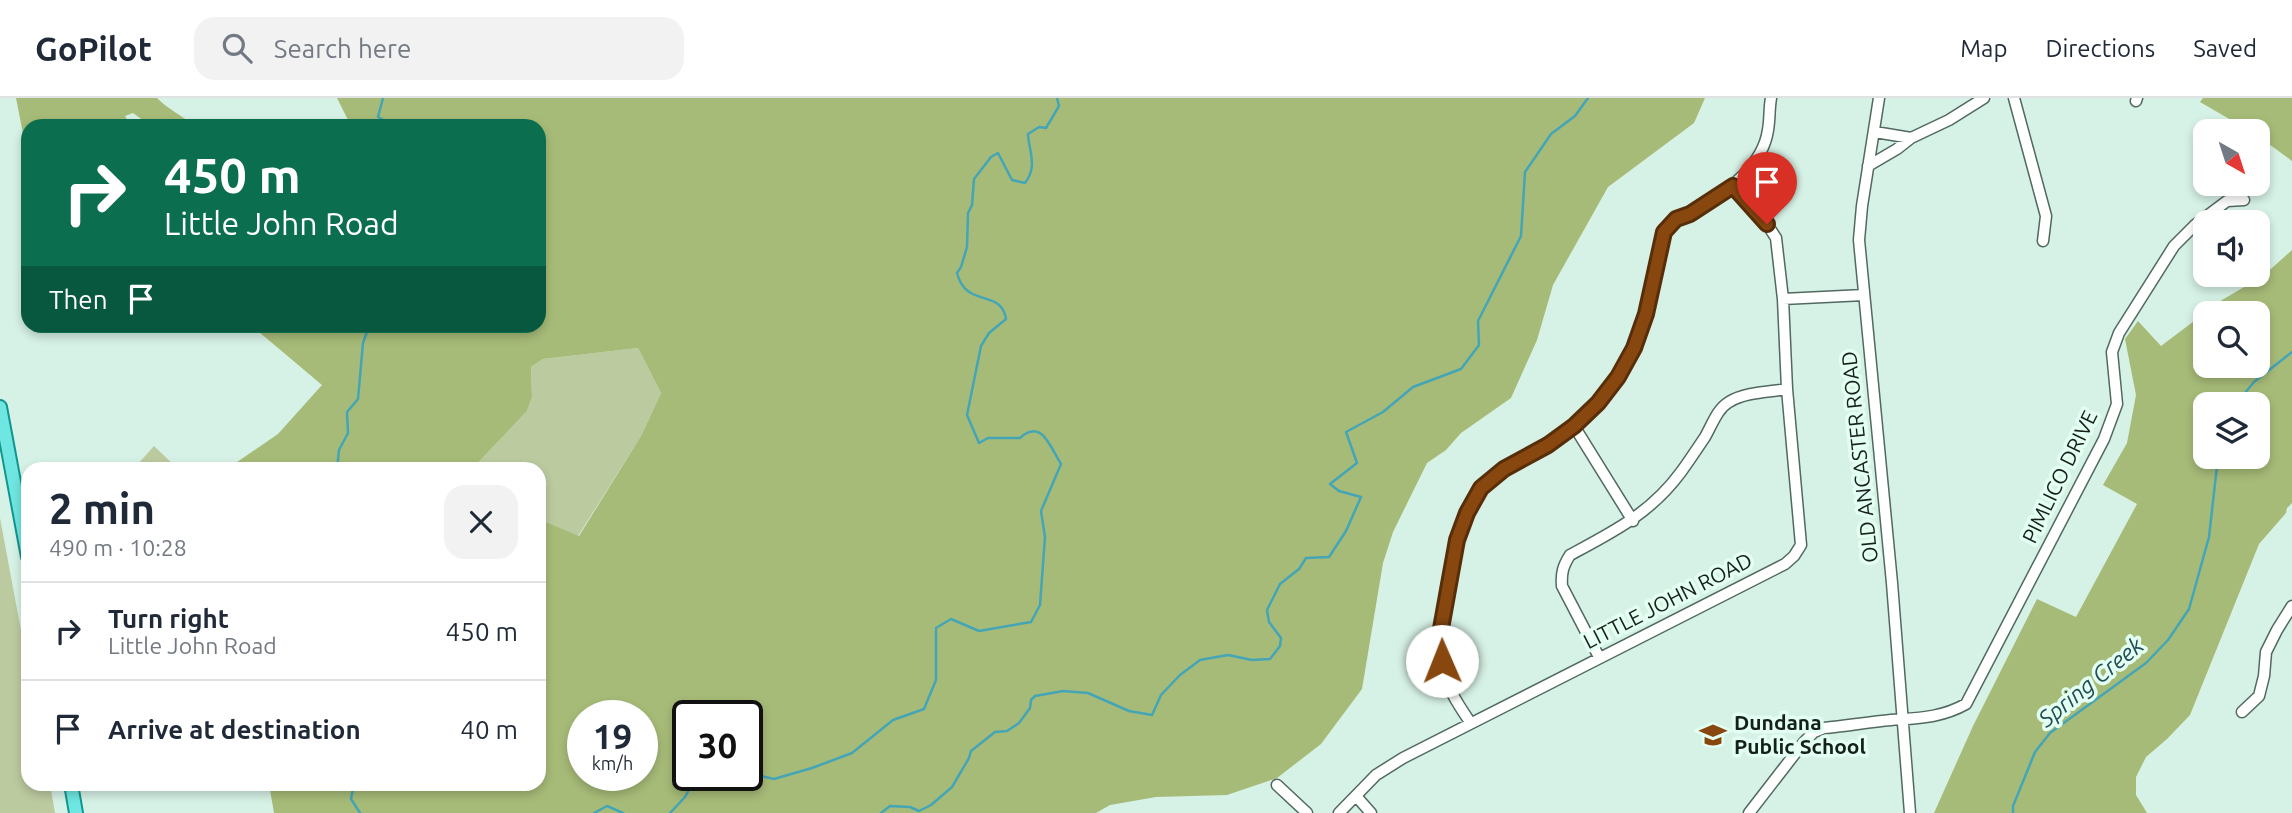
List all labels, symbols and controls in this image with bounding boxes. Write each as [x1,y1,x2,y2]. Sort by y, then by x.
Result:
search box [194,17,684,80]
icon: search [218,29,256,67]
text: GoPilot [35,30,152,67]
text: Search here [274,34,411,63]
text: Map [1960,35,2007,62]
text: Directions [2045,35,2155,62]
text: Saved [2193,35,2257,62]
north arrow [2193,119,2270,196]
map controls [2193,119,2270,469]
icon: right [49,147,140,238]
text: 450 m [164,147,301,202]
pin [1737,152,1797,224]
icon: arrive [1748,163,1786,201]
text: Little John Road [164,205,399,241]
button: sound [2193,210,2270,287]
icon: arrive [122,280,160,318]
text: Then [49,285,108,314]
button: search [2193,301,2270,378]
street label: OLD ANCASTER ROAD [1836,350,1882,564]
button: layers [2193,392,2270,469]
street label: PIMLICO DRIVE [2017,406,2102,547]
text: 2 min [49,485,155,532]
button: close [444,485,518,559]
text: 490 m · 10:28 [49,535,187,560]
street label: LITTLE JOHN ROAD [1579,547,1756,653]
text: Turn right [108,604,229,633]
icon: right [49,612,87,650]
text: 450 m [446,617,518,646]
position arrow [1405,624,1479,698]
water label: Spring Creek [2033,632,2148,732]
text: Little John Road [108,633,277,658]
speed limit sign: 30 [672,700,763,791]
icon: arrive [49,710,87,748]
place label: Dundana Public School [1734,710,1866,758]
text: Arrive at destination [108,715,361,744]
text: 40 m [460,715,518,744]
text: 19 [593,716,632,756]
school or university icon: Dundana Public School [1698,720,1728,750]
text: km/h [592,753,633,773]

